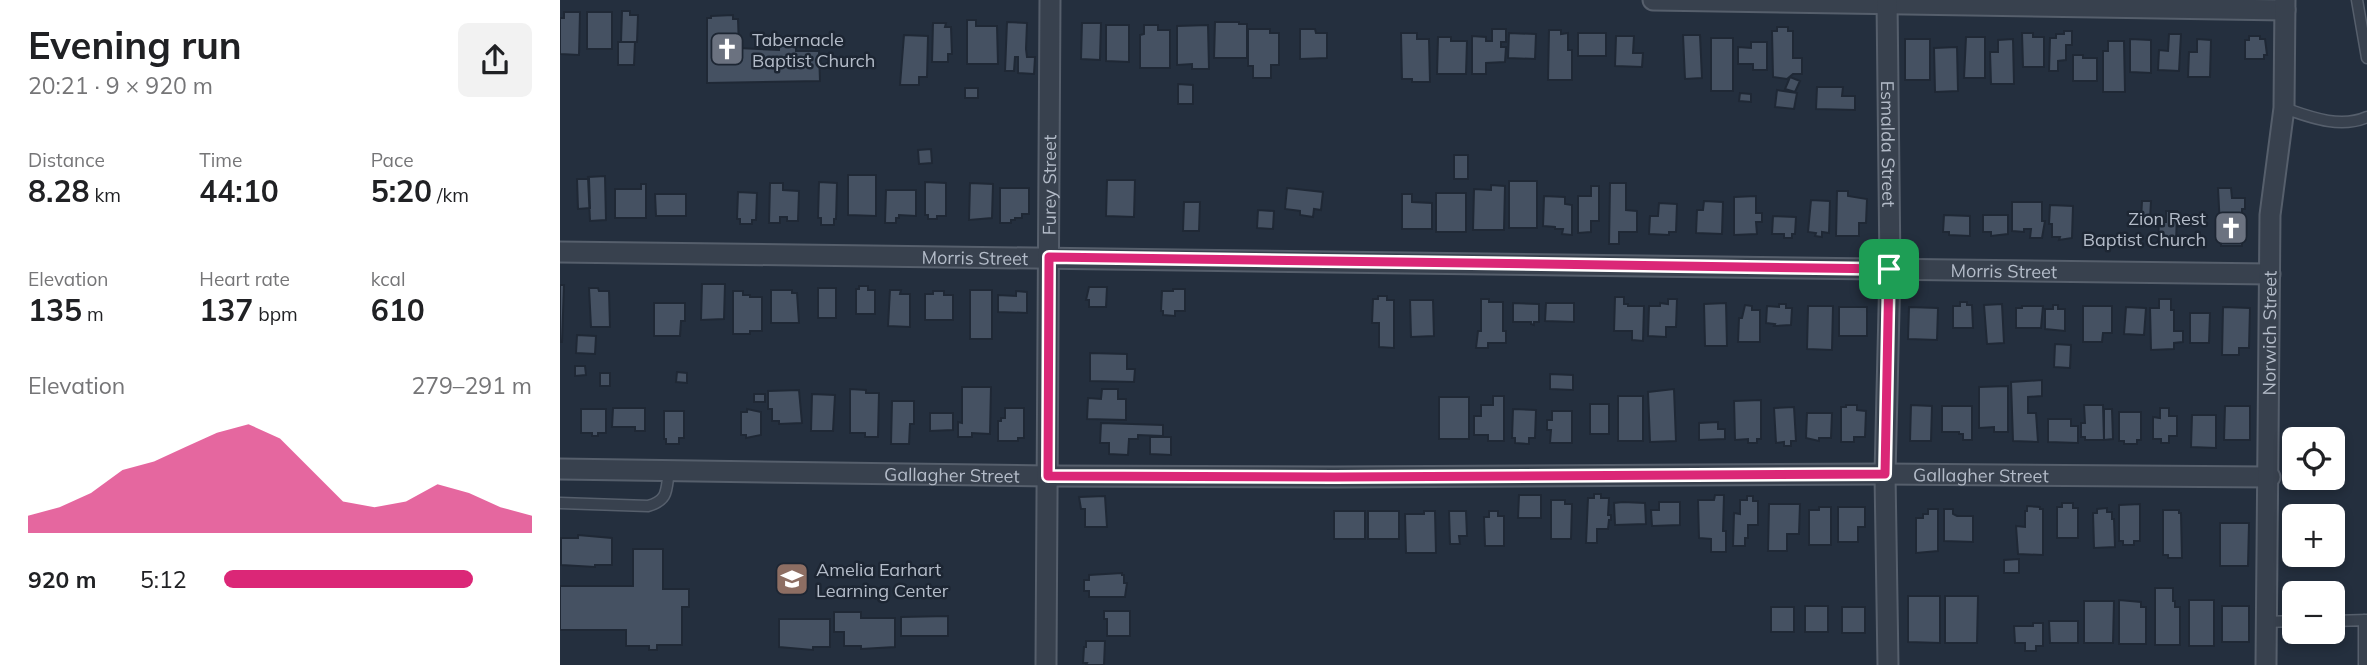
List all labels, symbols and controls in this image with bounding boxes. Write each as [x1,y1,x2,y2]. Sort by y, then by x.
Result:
text: Evening run [28,21,242,69]
button: share [458,23,532,97]
place label: Tabernacle Baptist Church [752,28,875,72]
church icon: Tabernacle Baptist Church [708,30,746,68]
text: 20:21 · 9 × 920 m [28,71,213,100]
street label: Esmalda Street [1876,81,1901,207]
street label: Furey Street [1037,135,1061,235]
text: Distance [28,148,105,172]
text: Time [199,148,242,172]
text: Pace [371,148,414,172]
text: 8.28 [28,172,89,210]
text: 44:10 [199,172,279,210]
text: 5:20 [371,172,432,210]
text: km [89,183,121,207]
text: /km [432,183,469,207]
place label: Zion Rest Baptist Church [2083,207,2206,251]
church icon: Zion Rest Baptist Church [2212,209,2250,247]
pin [1859,239,1919,299]
street label: Morris Street [922,245,1028,270]
icon: arrive [1870,250,1908,288]
street label: Morris Street [1950,258,2057,283]
text: Elevation [28,267,108,291]
text: Heart rate [199,267,290,291]
text: kcal [371,267,405,291]
street label: Norwich Street [2257,271,2281,396]
text: 135 [28,291,82,329]
text: 137 [199,291,253,329]
text: 610 [371,291,425,329]
text: m [82,302,104,326]
text: bpm [253,302,298,326]
text: Elevation [28,371,125,400]
text: 279–291 m [411,371,532,400]
map controls [2282,427,2345,644]
button: locate [2282,427,2345,490]
street label: Gallagher Street [884,462,1020,487]
street label: Gallagher Street [1913,463,2049,487]
button: + [2282,504,2345,567]
place label: Amelia Earhart Learning Center [816,558,949,602]
school or university icon: Amelia Earhart Learning Center [773,560,811,598]
text: 920 m [28,565,96,594]
text: 5:12 [140,565,187,594]
button: − [2282,581,2345,644]

